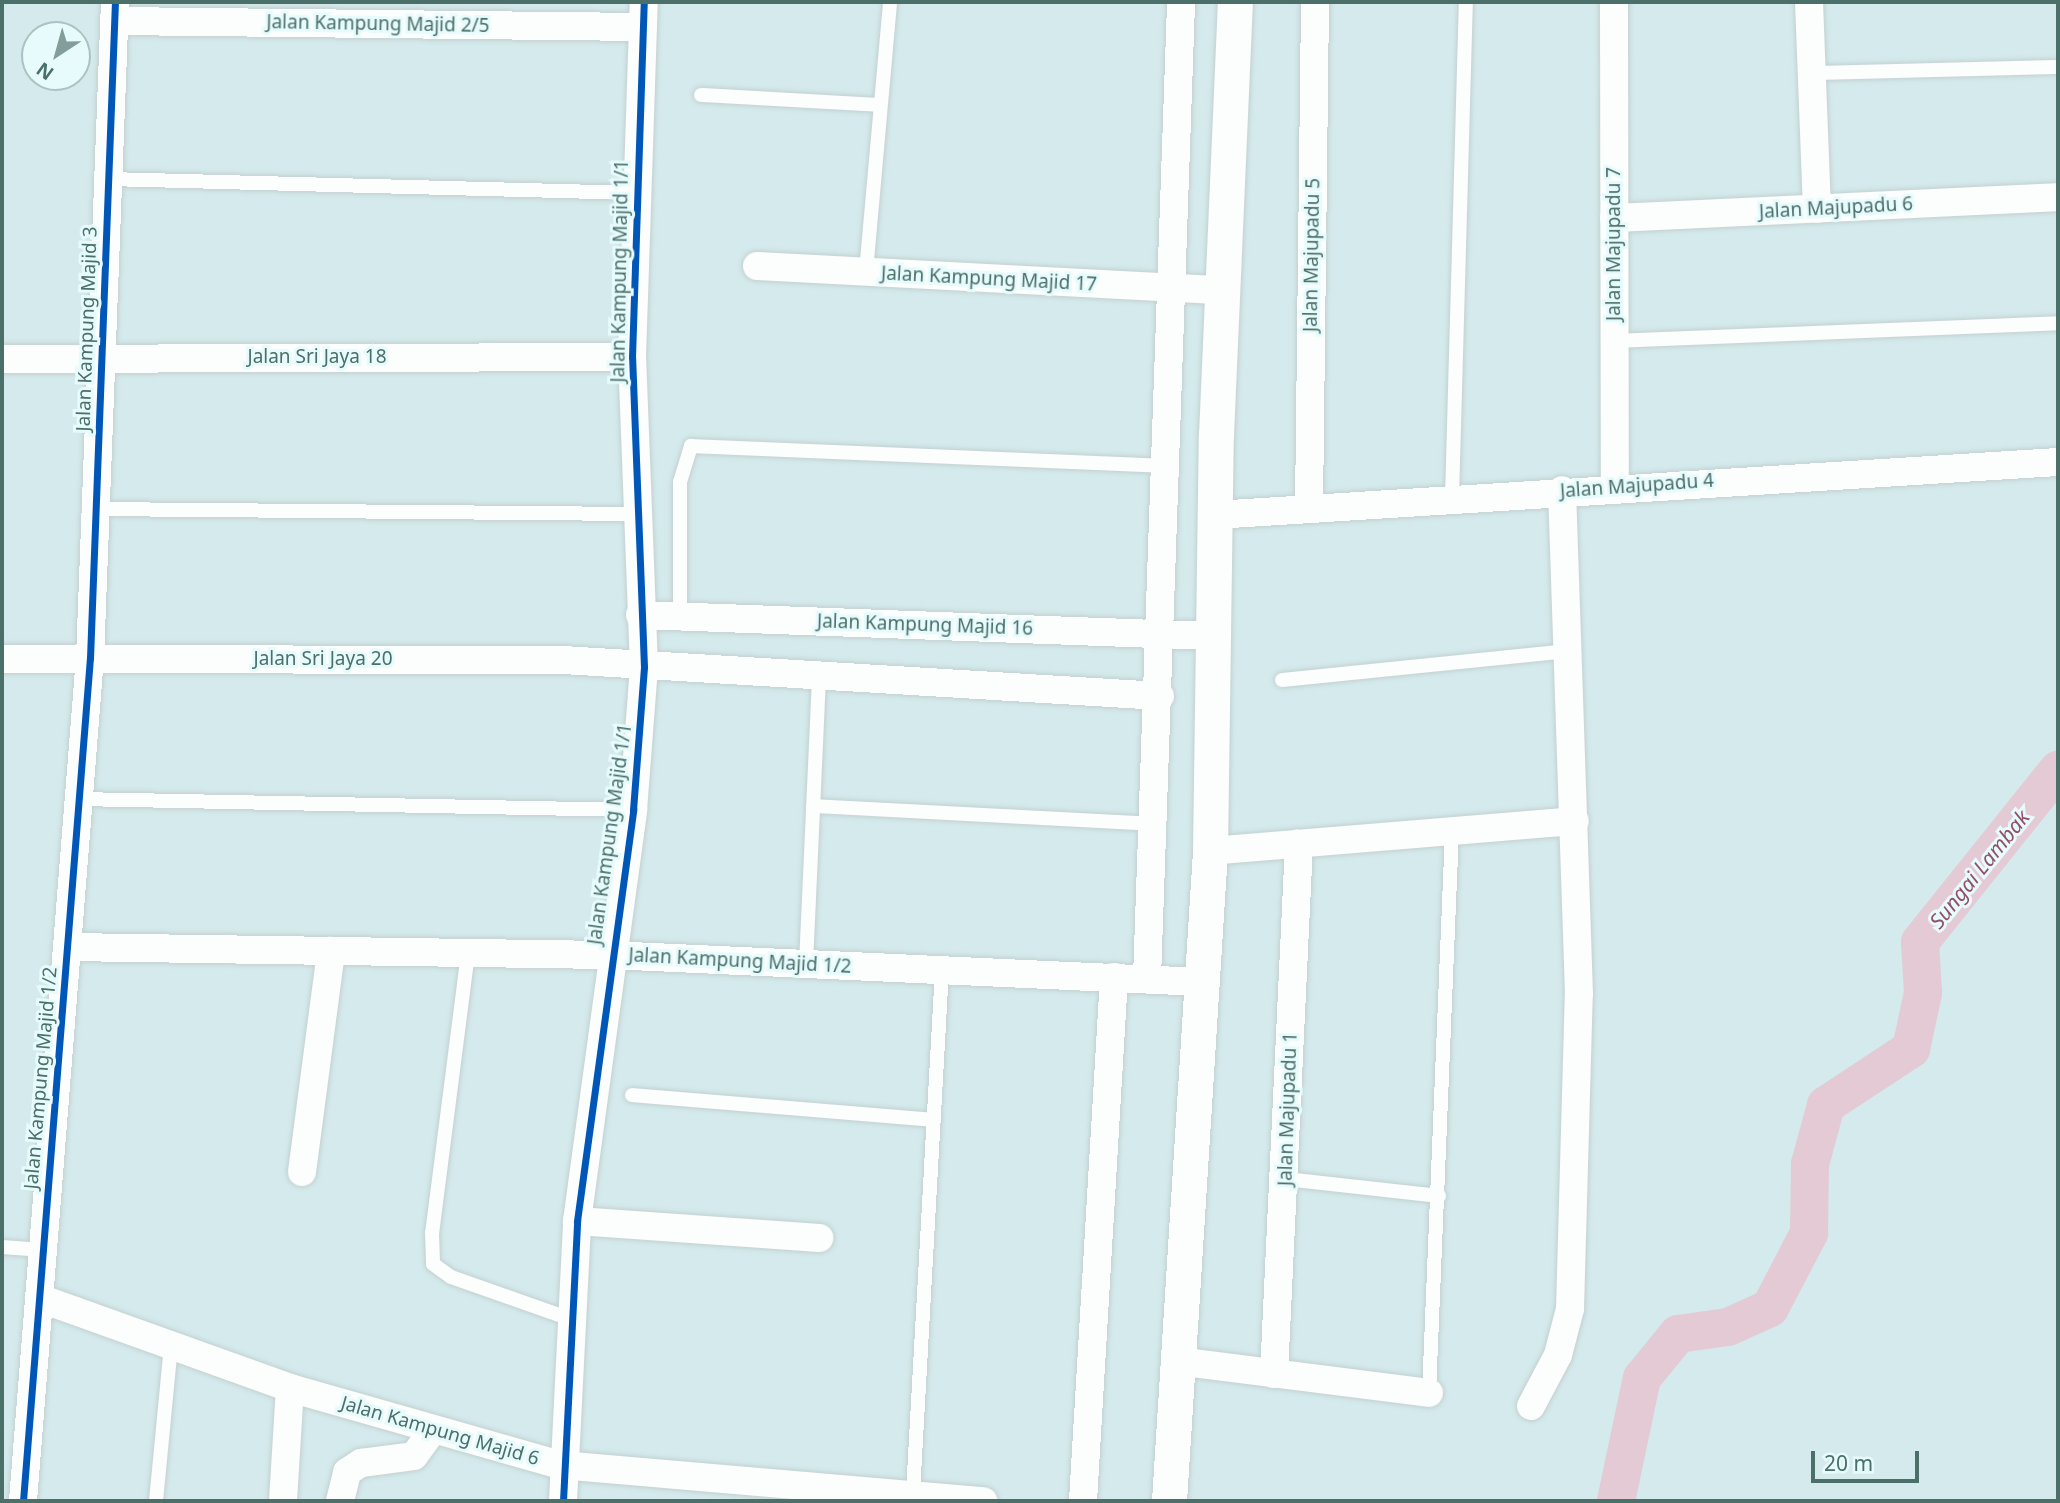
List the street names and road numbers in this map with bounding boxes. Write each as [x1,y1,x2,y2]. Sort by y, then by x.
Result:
street label: Jalan Kampung Majid 2/5 [266,11,490,37]
street label: Jalan Kampung Majid 1/1 [607,159,633,383]
street label: Jalan Majupadu 7 [1603,167,1625,321]
street label: Jalan Majupadu 5 [1299,178,1325,332]
street label: Jalan Majupadu 6 [1758,193,1914,223]
street label: Jalan Kampung Majid 3 [72,226,102,432]
street label: Jalan Kampung Majid 17 [880,262,1098,296]
street label: Jalan Sri Jaya 18 [247,346,387,368]
street label: Jalan Majupadu 4 [1559,469,1715,503]
street label: Jalan Kampung Majid 16 [817,610,1033,640]
street label: Jalan Sri Jaya 20 [253,648,393,670]
street label: Jalan Kampung Majid 1/1 [583,722,637,946]
street label: Jalan Kampung Majid 1/2 [628,944,852,978]
street label: Jalan Kampung Majid 1/2 [20,966,62,1190]
street label: Jalan Majupadu 1 [1274,1032,1302,1186]
street label: Jalan Kampung Majid 6 [338,1392,542,1470]

